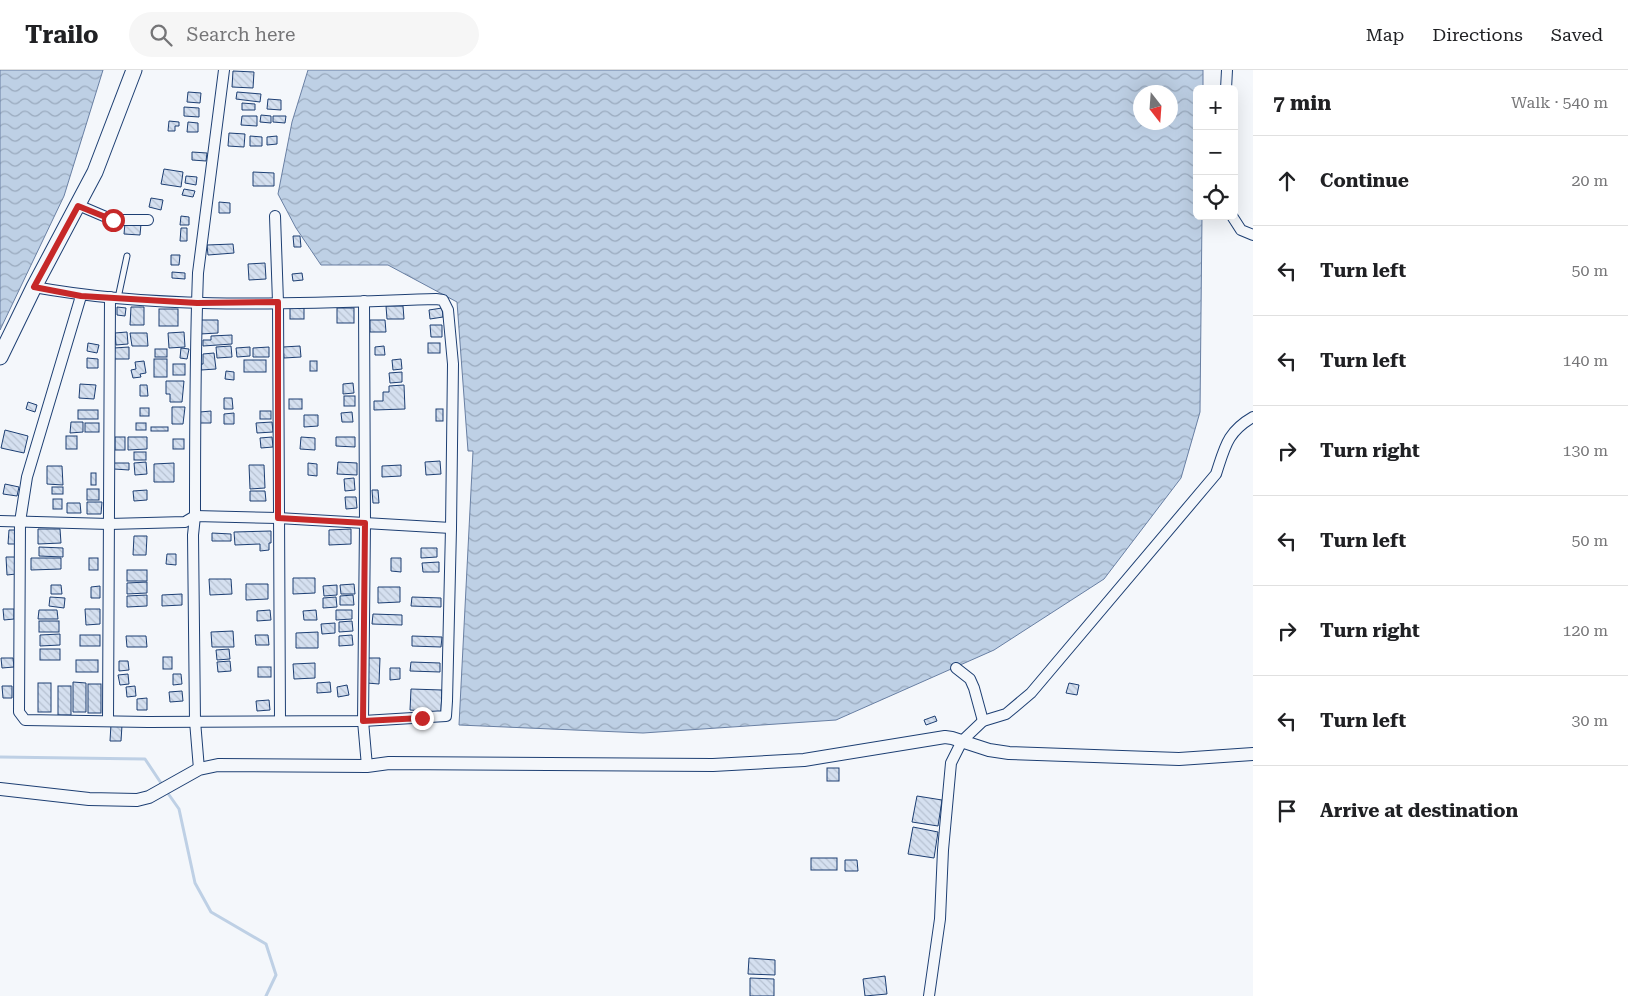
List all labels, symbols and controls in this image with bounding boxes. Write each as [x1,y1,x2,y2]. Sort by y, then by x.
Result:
search box [129,12,479,57]
text: Trailo [25,21,99,49]
icon: search [147,21,175,49]
text: Search here [187,23,295,46]
text: Map [1366,24,1404,45]
text: Directions [1432,24,1523,45]
text: Saved [1551,24,1603,45]
north arrow [1133,85,1178,130]
map controls [1193,85,1238,220]
button: + [1193,85,1238,130]
text: 7 min [1273,91,1331,115]
text: Walk · 540 m [1511,93,1608,112]
button: − [1193,130,1238,175]
icon: ahead [1273,167,1301,195]
text: Continue [1320,169,1409,192]
text: 20 m [1571,171,1608,190]
button: locate [1193,175,1238,220]
route start [102,209,125,232]
icon: left [1273,257,1301,285]
text: Turn left [1320,259,1406,282]
text: 50 m [1571,261,1608,280]
icon: left [1273,347,1301,375]
text: Turn left [1320,349,1406,372]
text: 140 m [1562,351,1608,370]
icon: right [1273,437,1301,465]
text: Turn right [1320,439,1420,462]
text: 130 m [1562,441,1608,460]
icon: left [1273,527,1301,555]
text: Turn left [1320,529,1406,552]
text: 50 m [1571,531,1608,550]
icon: right [1273,617,1301,645]
text: Turn right [1320,619,1420,642]
text: 120 m [1562,621,1608,640]
route end [411,707,434,730]
icon: left [1273,707,1301,735]
text: Turn left [1320,709,1406,732]
text: 30 m [1571,711,1608,730]
icon: arrive [1273,797,1301,825]
text: Arrive at destination [1320,799,1518,822]

